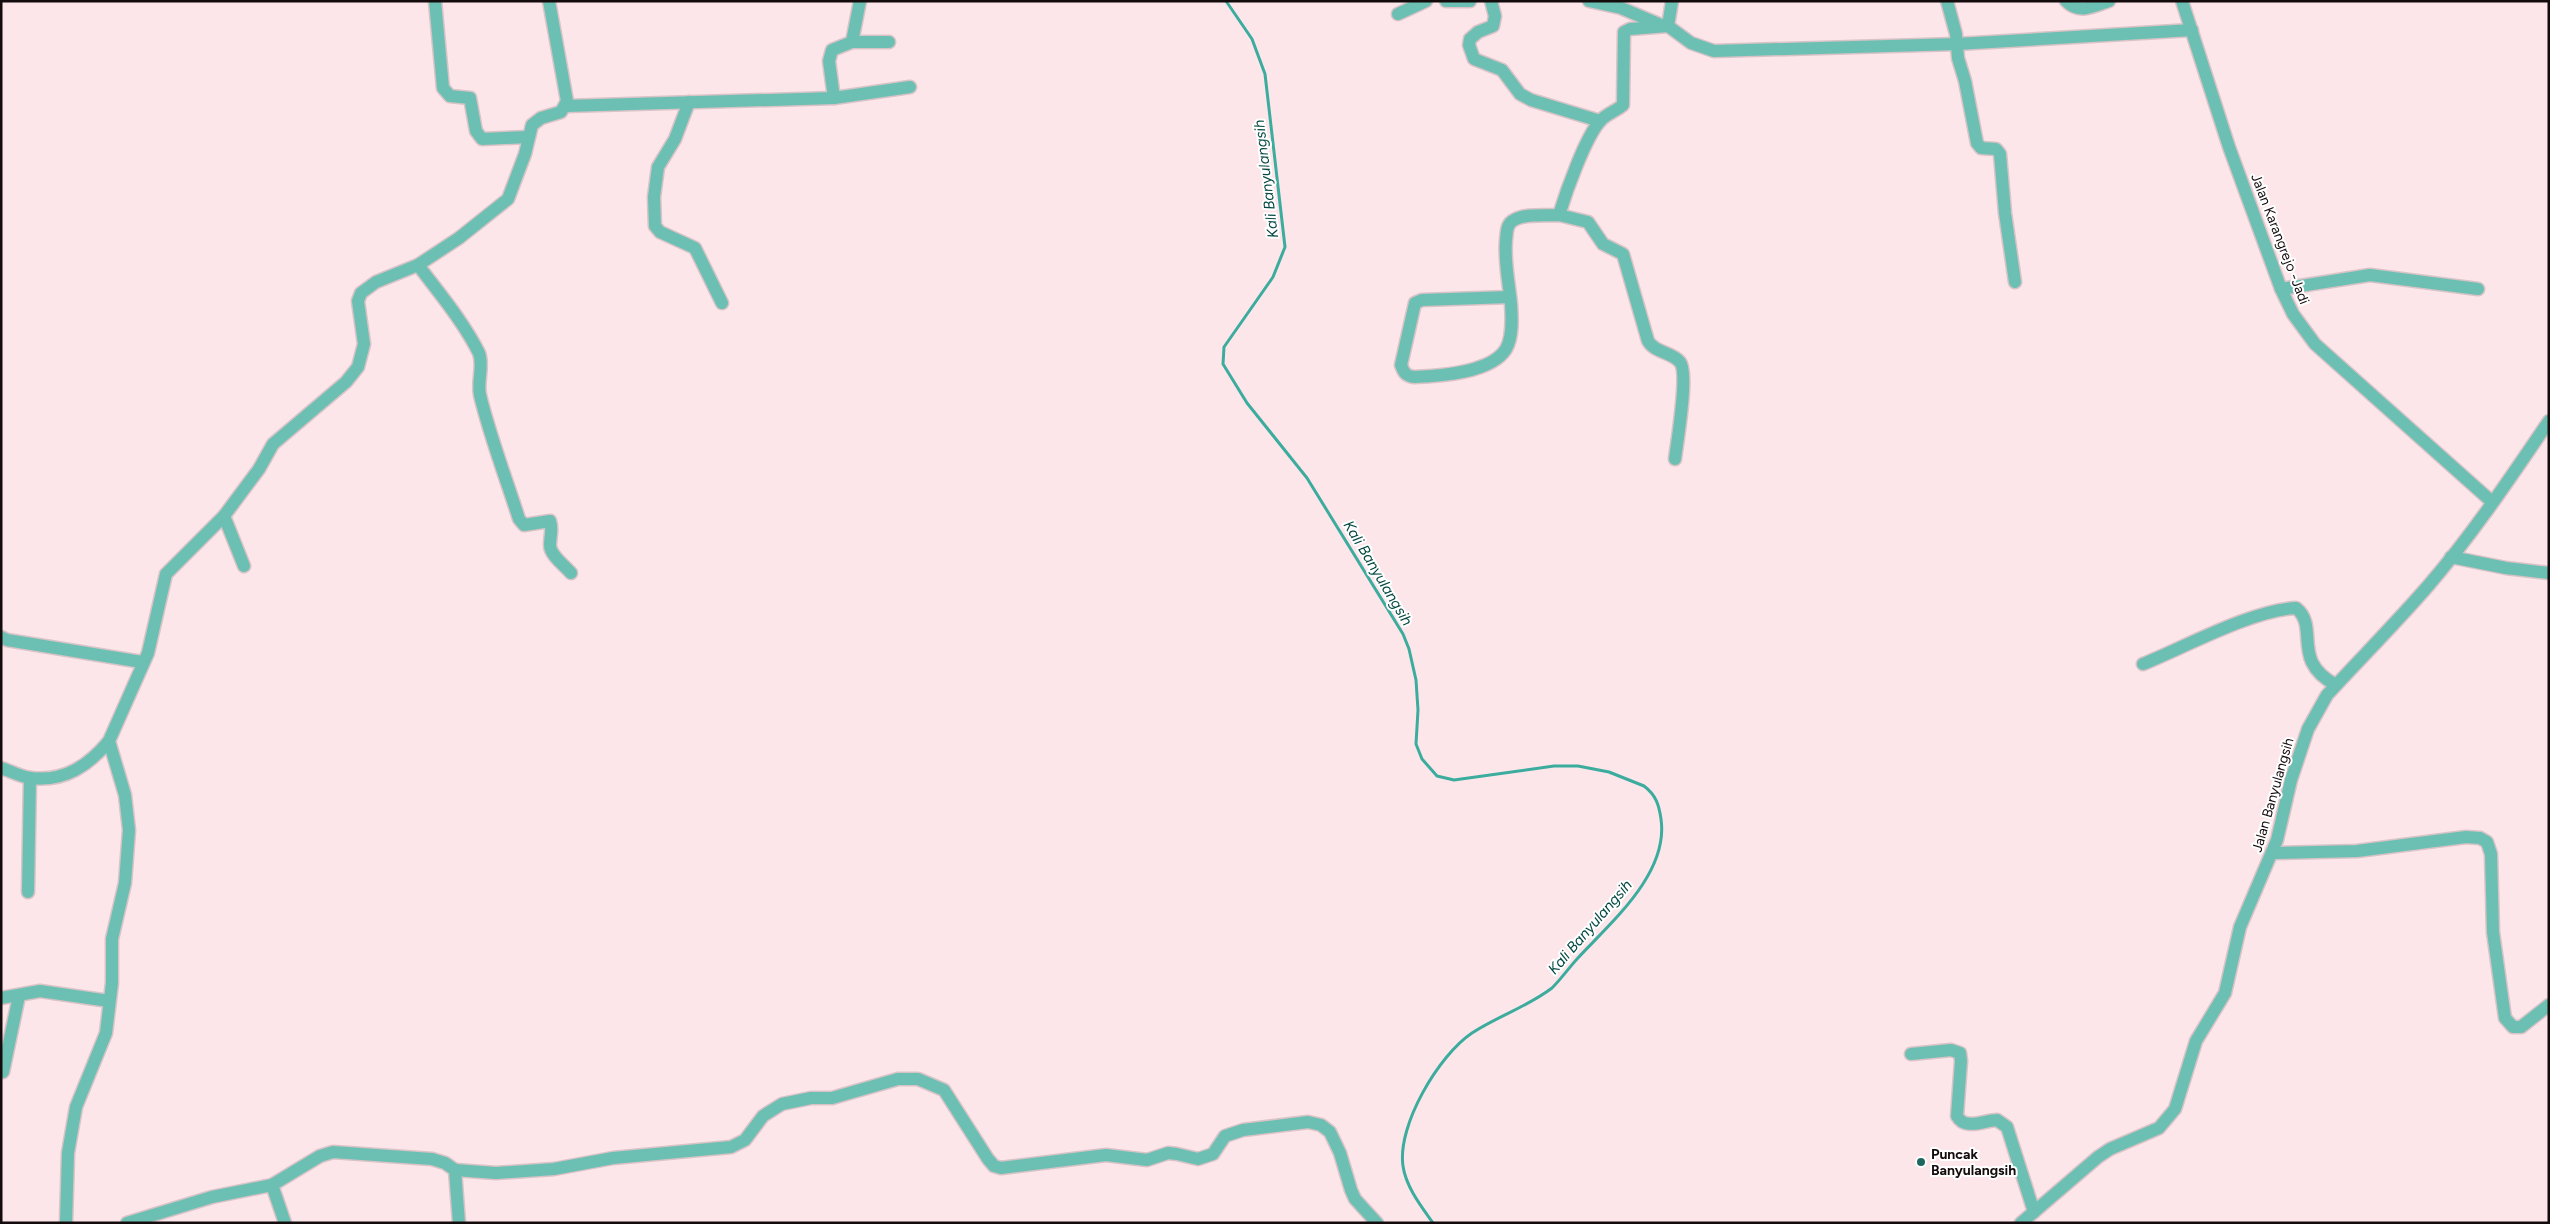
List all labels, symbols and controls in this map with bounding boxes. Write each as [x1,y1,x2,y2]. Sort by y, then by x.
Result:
water label: Kali Banyulangsih [1250,119,1282,239]
street label: Jalan Karangrejo -Jadi [2247,171,2313,307]
water label: Kali Banyulangsih [1340,517,1416,629]
street label: Jalan Banyulangsih [2249,736,2298,854]
water label: Kali Banyulangsih [1544,876,1636,978]
place label: Puncak Banyulangsih [1931,1146,2016,1179]
marker: Puncak Banyulangsih [1915,1156,1927,1168]

